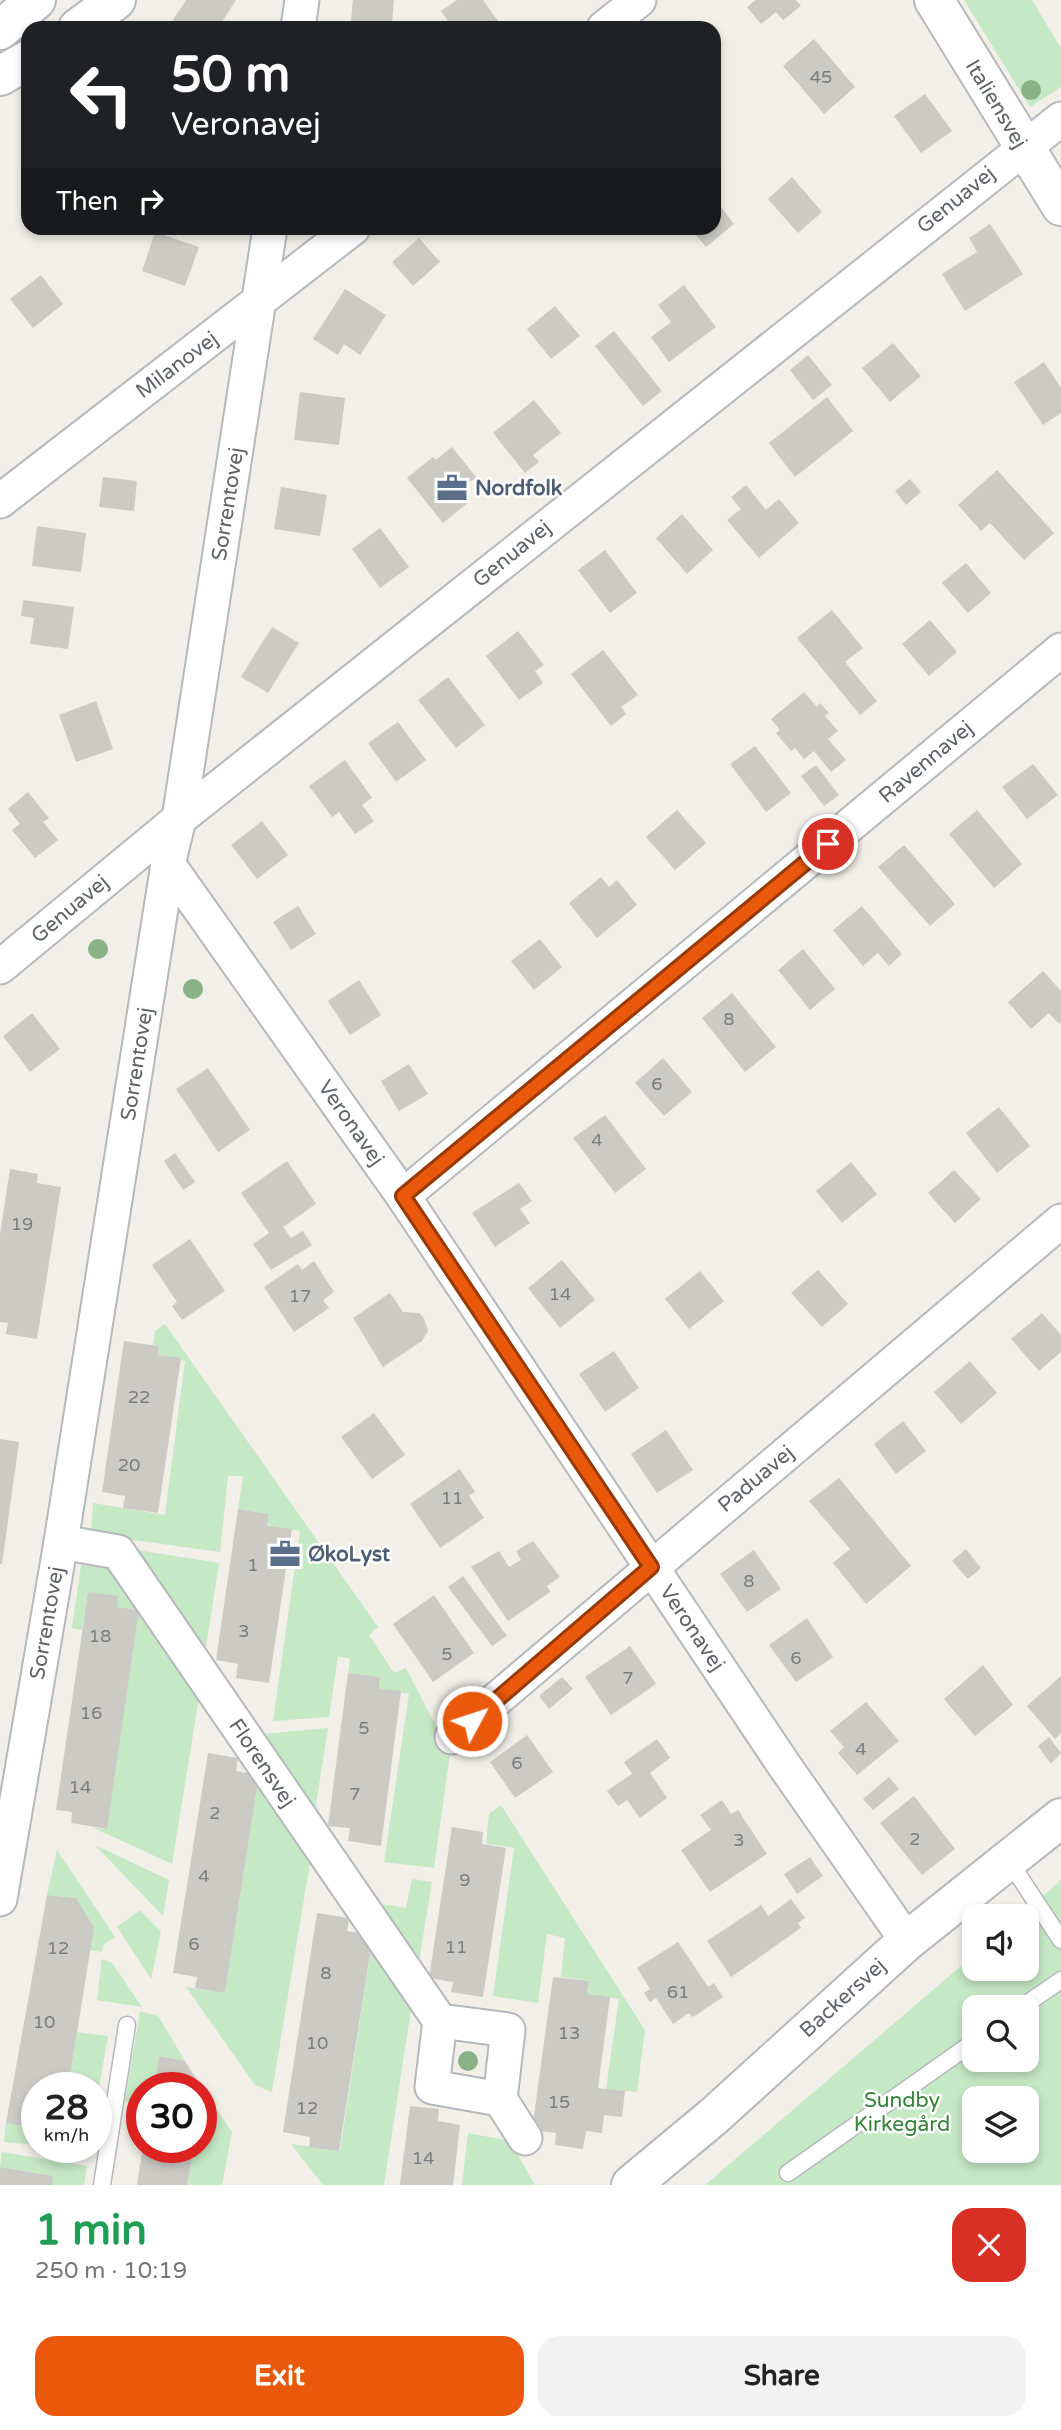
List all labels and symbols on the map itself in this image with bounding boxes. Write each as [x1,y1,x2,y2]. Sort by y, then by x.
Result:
street label: Italiensvej [960,55,1032,153]
house number: 45 [810,66,832,88]
street label: Genuavej [912,161,1000,239]
street label: Milanovej [131,326,223,404]
street label: Sorrentovej [207,445,249,563]
office icon: Nordfolk [435,471,469,505]
place label: Nordfolk [475,476,563,501]
street label: Genuavej [468,515,556,593]
street label: Ravennavej [874,716,978,808]
pin [798,814,858,874]
street label: Genuavej [26,870,114,948]
street label: Sorrentovej [116,1005,158,1123]
house number: 8 [723,1008,735,1030]
house number: 6 [651,1073,663,1095]
street label: Veronavej [313,1076,389,1170]
house number: 4 [591,1129,603,1151]
house number: 19 [11,1213,33,1235]
house number: 14 [549,1283,571,1305]
house number: 17 [289,1285,311,1307]
house number: 22 [128,1386,150,1408]
street label: Paduavej [713,1440,799,1518]
house number: 20 [118,1454,140,1476]
house number: 11 [441,1487,463,1509]
office icon: ØkoLyst [268,1537,302,1571]
place label: ØkoLyst [308,1542,390,1567]
house number: 1 [247,1554,259,1576]
street label: Sorrentovej [25,1564,69,1682]
house number: 8 [743,1570,755,1592]
street label: Veronavej [654,1580,730,1676]
house number: 3 [238,1620,250,1642]
house number: 18 [89,1625,111,1647]
house number: 5 [441,1643,453,1665]
house number: 6 [790,1647,802,1669]
house number: 7 [622,1667,634,1689]
position arrow [435,1684,509,1758]
house number: 16 [80,1702,102,1724]
street label: Florensvej [223,1714,301,1812]
house number: 5 [358,1717,370,1739]
house number: 4 [855,1738,867,1760]
house number: 6 [511,1752,523,1774]
house number: 14 [69,1776,91,1798]
house number: 7 [349,1783,361,1805]
house number: 2 [209,1802,221,1824]
house number: 2 [909,1828,921,1850]
house number: 3 [733,1829,745,1851]
house number: 4 [198,1865,210,1887]
house number: 9 [459,1869,471,1891]
house number: 6 [188,1933,200,1955]
house number: 11 [445,1936,467,1958]
house number: 12 [47,1937,69,1959]
street label: Backersvej [795,1953,891,2043]
house number: 8 [320,1962,332,1984]
house number: 61 [667,1981,689,2003]
house number: 10 [33,2011,55,2033]
house number: 13 [558,2022,580,2044]
house number: 10 [306,2032,328,2054]
speed limit sign: 30 [126,2072,217,2163]
park label: Sundby Kirkegård [854,2088,950,2137]
house number: 15 [548,2091,570,2113]
house number: 12 [296,2097,318,2119]
house number: 14 [412,2147,434,2169]

